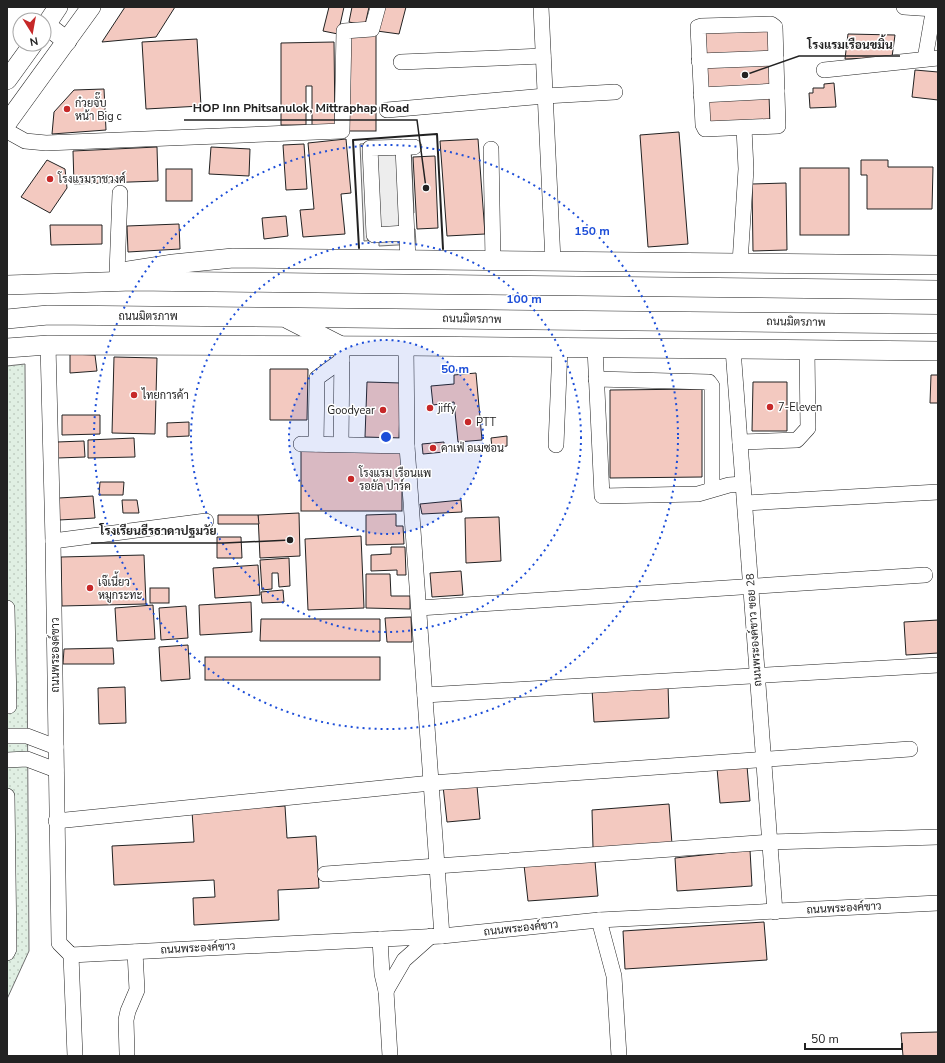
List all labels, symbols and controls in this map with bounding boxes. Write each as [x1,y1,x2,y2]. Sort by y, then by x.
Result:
north arrow [12,12,52,52]
callout: โรงแรมเรือนขมิ้น [799,32,900,56]
text: N [28,33,39,49]
text: โรงแรมเรือนขมิ้น [806,34,893,53]
place label: ก๋วยจั๊บ หน้า Big c [75,92,122,124]
callout: HOP Inn Phitsanulok, Mittraphap Road [184,96,417,120]
text: HOP Inn Phitsanulok, Mittraphap Road [193,100,409,116]
marker: ก๋วยจั๊บ หน้า Big c [62,104,72,114]
place label: โรงแรมราชวงศ์ [57,171,126,187]
marker: โรงแรมราชวงศ์ [45,174,55,184]
text: 150 m [574,223,610,239]
text: 100 m [506,291,542,307]
street label: ถนนมิตรภาพ [118,309,178,324]
street label: ถนนมิตรภาพ [442,311,502,327]
street label: ถนนมิตรภาพ [766,314,826,330]
text: 50 m [441,361,469,377]
place label: ไทยการค้า [141,387,189,403]
marker: ไทยการค้า [129,390,139,400]
place label: 7-Eleven [778,400,822,415]
place label: jiffy [437,401,456,416]
marker: 7-Eleven [765,402,775,412]
place label: Goodyear [327,403,375,418]
marker: jiffy [425,403,435,413]
marker: Goodyear [378,405,388,415]
place label: PTT [476,415,497,430]
marker: PTT [463,417,473,427]
centre of rings [379,430,393,444]
place label: คาเฟ่ อเมซอน [441,441,504,456]
marker: คาเฟ่ อเมซอน [428,443,438,453]
place label: โรงแรม เรือนแพ รอยัล ปาร์ค [358,465,431,494]
marker: โรงแรม เรือนแพ รอยัล ปาร์ค [346,474,356,484]
callout: โรงเรียนธีรธาดาปฐมวัย [91,519,224,543]
text: โรงเรียนธีรธาดาปฐมวัย [99,523,216,539]
place label: เจ๊เนี้ยว หมูกระทะ [98,571,143,603]
street label: ถนนพระองค์ขาว ซอย 28 [742,572,765,687]
marker: เจ๊เนี้ยว หมูกระทะ [85,583,95,593]
street label: ถนนพระองค์ขาว [47,617,63,693]
street label: ถนนพระองค์ขาว [806,898,882,917]
street label: ถนนพระองค์ขาว [483,916,559,939]
street label: ถนนพระองค์ขาว [160,938,236,957]
scale bar [805,1025,902,1051]
text: 50 m [811,1031,839,1047]

